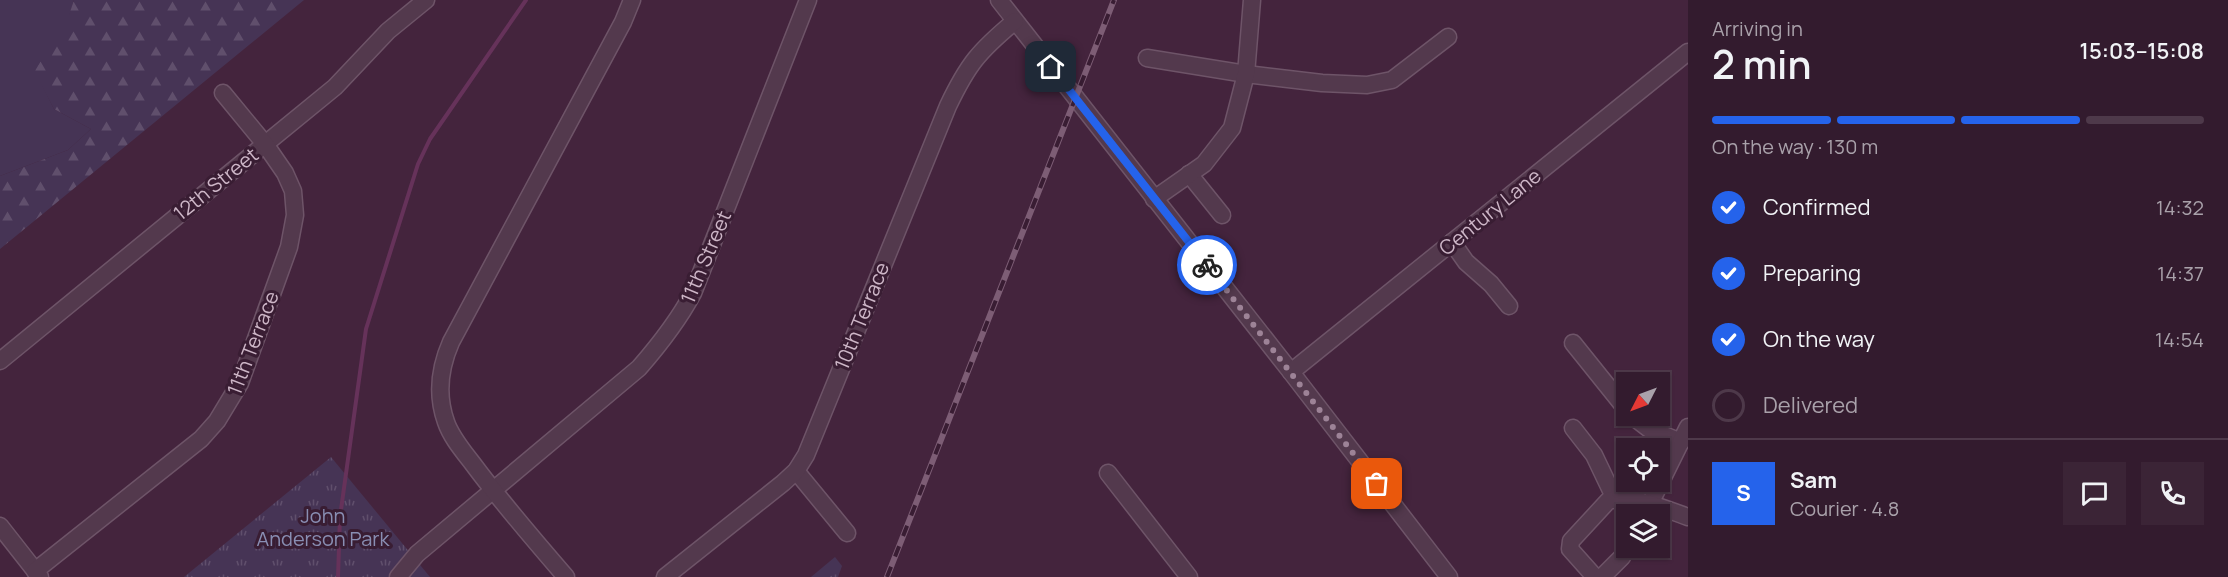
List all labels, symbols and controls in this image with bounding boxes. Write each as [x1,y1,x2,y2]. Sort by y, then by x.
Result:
text: Arriving in [1712,15,1803,42]
text: 15:03–15:08 [2080,36,2204,66]
text: 2 min [1712,37,1811,91]
pin [1025,41,1076,92]
icon: home [1034,50,1067,83]
text: On the way · 130 m [1712,133,1878,160]
street label: 12th Street [168,141,264,226]
street label: Century Lane [1433,162,1546,261]
icon: check [1712,191,1745,224]
text: Confirmed [1763,192,1871,222]
text: 14:32 [2156,194,2204,221]
street label: 11th Street [674,206,737,307]
courier [1177,235,1237,295]
icon: bike [1191,249,1224,282]
icon: check [1712,257,1745,290]
street label: 10th Terrace [828,258,895,373]
text: Preparing [1763,258,1861,288]
text: 14:37 [2157,260,2204,287]
street label: 11th Terrace [220,287,285,399]
icon: check [1712,323,1745,356]
text: On the way [1763,324,1875,354]
text: 14:54 [2155,326,2204,353]
north arrow [1616,372,1670,426]
map controls [1616,372,1670,558]
text: Delivered [1763,390,1858,420]
button: locate [1616,438,1670,492]
pin [1351,458,1402,509]
button: chat [2063,462,2126,525]
button: phone [2141,462,2204,525]
text: Sam [1790,465,1837,495]
icon: bag [1360,467,1393,500]
text: S [1736,478,1751,508]
text: Courier · 4.8 [1790,495,1899,522]
park label: John Anderson Park [257,502,391,552]
button: layers [1616,504,1670,558]

